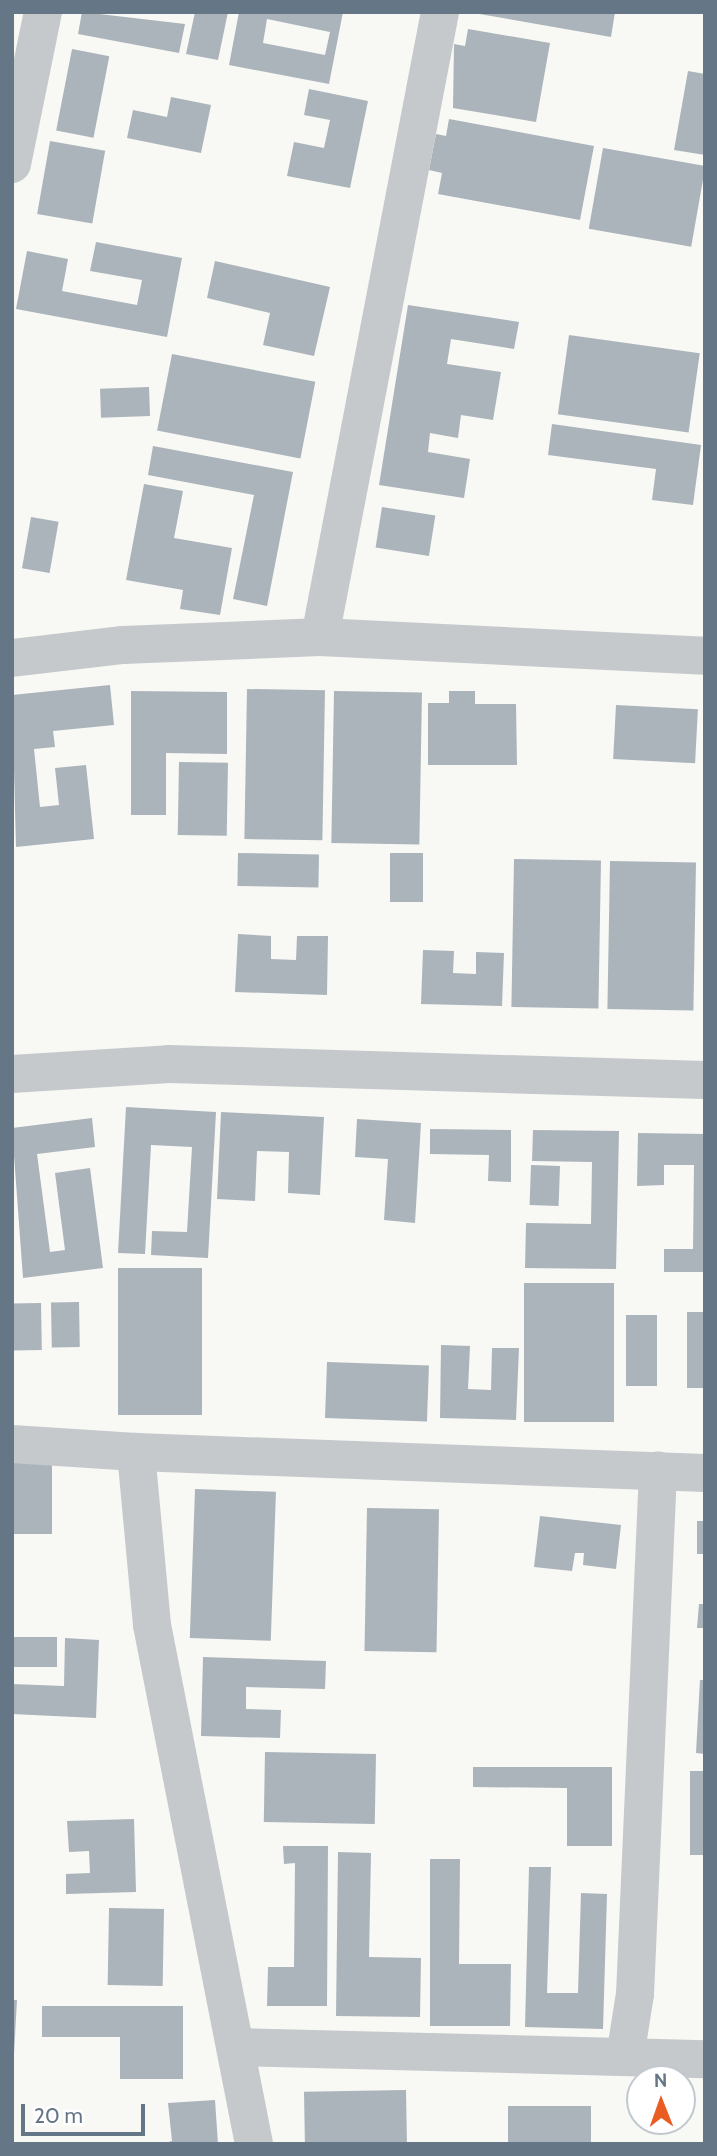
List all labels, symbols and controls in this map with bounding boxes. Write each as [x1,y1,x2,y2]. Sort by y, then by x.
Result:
north arrow [626,2065,696,2135]
text: N [654,2069,668,2092]
scale bar [24,2090,149,2134]
text: 20 m [34,2103,83,2128]

